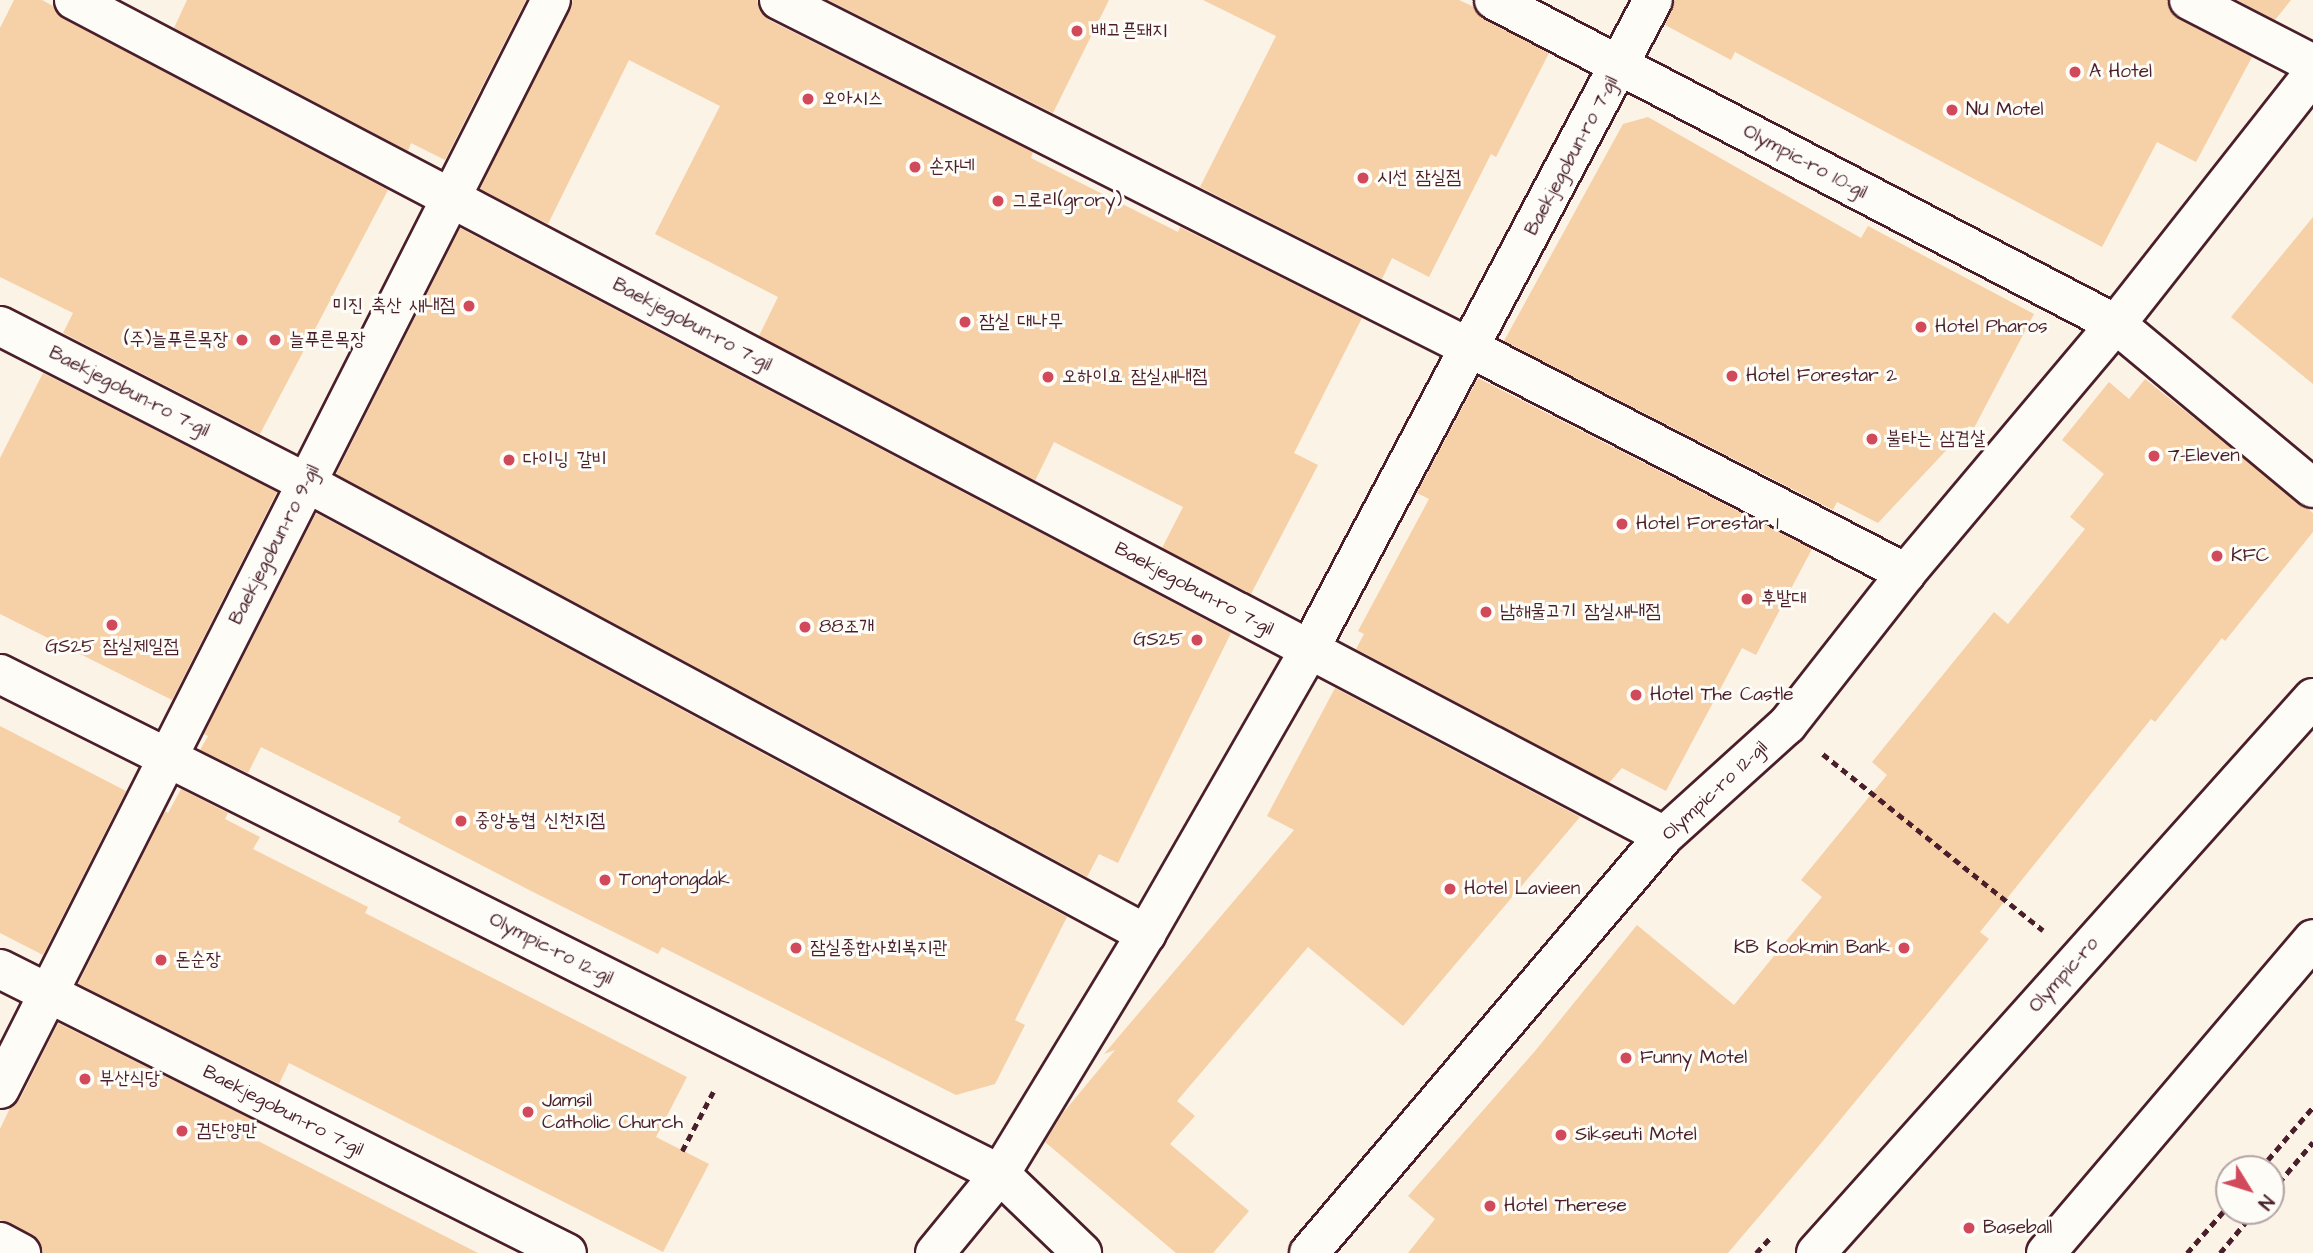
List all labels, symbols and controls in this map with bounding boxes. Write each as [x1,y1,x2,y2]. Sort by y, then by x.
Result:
place label: 배고픈돼지 [1091,20,1167,42]
marker: 배고픈돼지 [1069,23,1085,39]
place label: A Hotel [2089,61,2152,83]
marker: A Hotel [2067,64,2083,80]
street label: Baekjegobun-ro 7-gil [1520,73,1624,239]
place label: 오아시스 [822,88,883,110]
marker: 오아시스 [800,91,816,107]
place label: NU Motel [1966,99,2044,121]
marker: NU Motel [1944,102,1960,118]
street label: Olympic-ro 10-gil [1739,120,1871,204]
place label: 손자네 [929,156,975,178]
marker: 손자네 [907,159,923,175]
place label: 시선 잠실점 [1377,167,1461,189]
marker: 시선 잠실점 [1355,170,1371,186]
place label: 그로리(grory) [1012,190,1122,212]
marker: 그로리(grory) [990,193,1006,209]
street label: Baekjegobun-ro 7-gil [609,273,775,377]
place label: 미진 축산 새내점 [333,295,455,317]
marker: 미진 축산 새내점 [461,298,477,314]
place label: 잠실 대나무 [979,311,1063,333]
marker: 잠실 대나무 [957,314,973,330]
place label: Hotel Pharos [1935,316,2048,338]
marker: Hotel Pharos [1913,319,1929,335]
place label: (주)늘푸른목장 [124,329,228,351]
place label: 늘푸른목장 [289,329,365,351]
marker: (주)늘푸른목장 [234,332,250,348]
marker: 늘푸른목장 [267,332,283,348]
street label: Baekjegobun-ro 7-gil [45,342,213,442]
place label: Hotel Forestar 2 [1746,365,1897,387]
place label: 오하이요 잠실새내점 [1062,366,1207,388]
marker: Hotel Forestar 2 [1724,368,1740,384]
marker: 오하이요 잠실새내점 [1040,369,1056,385]
place label: 불타는 삼겹살 [1886,428,1985,450]
marker: 불타는 삼겹살 [1864,431,1880,447]
place label: 7-Eleven [2168,445,2240,467]
marker: 7-Eleven [2146,448,2162,464]
place label: 다이닝 갈비 [523,449,607,471]
marker: 다이닝 갈비 [501,452,517,468]
street label: Baekjegobun-ro 9-gil [225,461,325,629]
place label: Hotel Forestar 1 [1636,513,1779,535]
marker: Hotel Forestar 1 [1614,516,1630,532]
street label: Baekjegobun-ro 7-gil [1111,537,1277,641]
place label: KFC [2231,545,2269,567]
marker: KFC [2209,548,2225,564]
place label: 후발대 [1761,588,1807,610]
marker: 후발대 [1739,591,1755,607]
place label: 남해물고기 잠실새내점 [1500,601,1660,623]
marker: 남해물고기 잠실새내점 [1478,604,1494,620]
place label: 88조개 [819,616,874,638]
marker: GS25 잠실제일점 [104,617,120,633]
marker: 88조개 [797,619,813,635]
place label: GS25 [1133,629,1183,651]
marker: GS25 [1189,632,1205,648]
place label: GS25 잠실제일점 [45,636,179,658]
place label: Hotel The Castle [1650,684,1793,706]
marker: Hotel The Castle [1628,687,1644,703]
street label: Olympic-ro 12-gil [1658,736,1772,846]
place label: 중앙농협 신천지점 [475,810,605,832]
marker: 중앙농협 신천지점 [453,813,469,829]
place label: Tongtongdak [619,869,730,891]
marker: Tongtongdak [597,872,613,888]
place label: Hotel Lavieen [1464,878,1580,900]
marker: Hotel Lavieen [1442,881,1458,897]
street label: Olympic-ro 12-gil [485,908,617,990]
street label: Olympic-ro [2024,933,2104,1017]
place label: 잠실종합사회복지관 [810,937,948,959]
place label: KB Kookmin Bank [1734,937,1890,959]
marker: 잠실종합사회복지관 [788,940,804,956]
marker: KB Kookmin Bank [1896,940,1912,956]
place label: 돈순장 [175,949,221,971]
marker: 돈순장 [153,952,169,968]
place label: Funny Motel [1640,1047,1747,1069]
marker: Funny Motel [1618,1050,1634,1066]
street label: Baekjegobun-ro 7-gil [199,1061,367,1161]
place label: 부산식당 [99,1068,160,1090]
marker: 부산식당 [77,1071,93,1087]
place label: Jamsil Catholic Church [542,1090,683,1134]
marker: Jamsil Catholic Church [520,1104,536,1120]
place label: 검단양만 [196,1120,257,1142]
marker: 검단양만 [174,1123,190,1139]
place label: Sikseuti Motel [1575,1124,1697,1146]
marker: Sikseuti Motel [1553,1127,1569,1143]
north arrow [2215,1155,2285,1225]
text: N [2251,1189,2280,1215]
place label: Hotel Therese [1504,1195,1627,1217]
marker: Hotel Therese [1482,1198,1498,1214]
place label: Baseball [1983,1217,2052,1239]
marker: Baseball [1961,1220,1977,1236]

